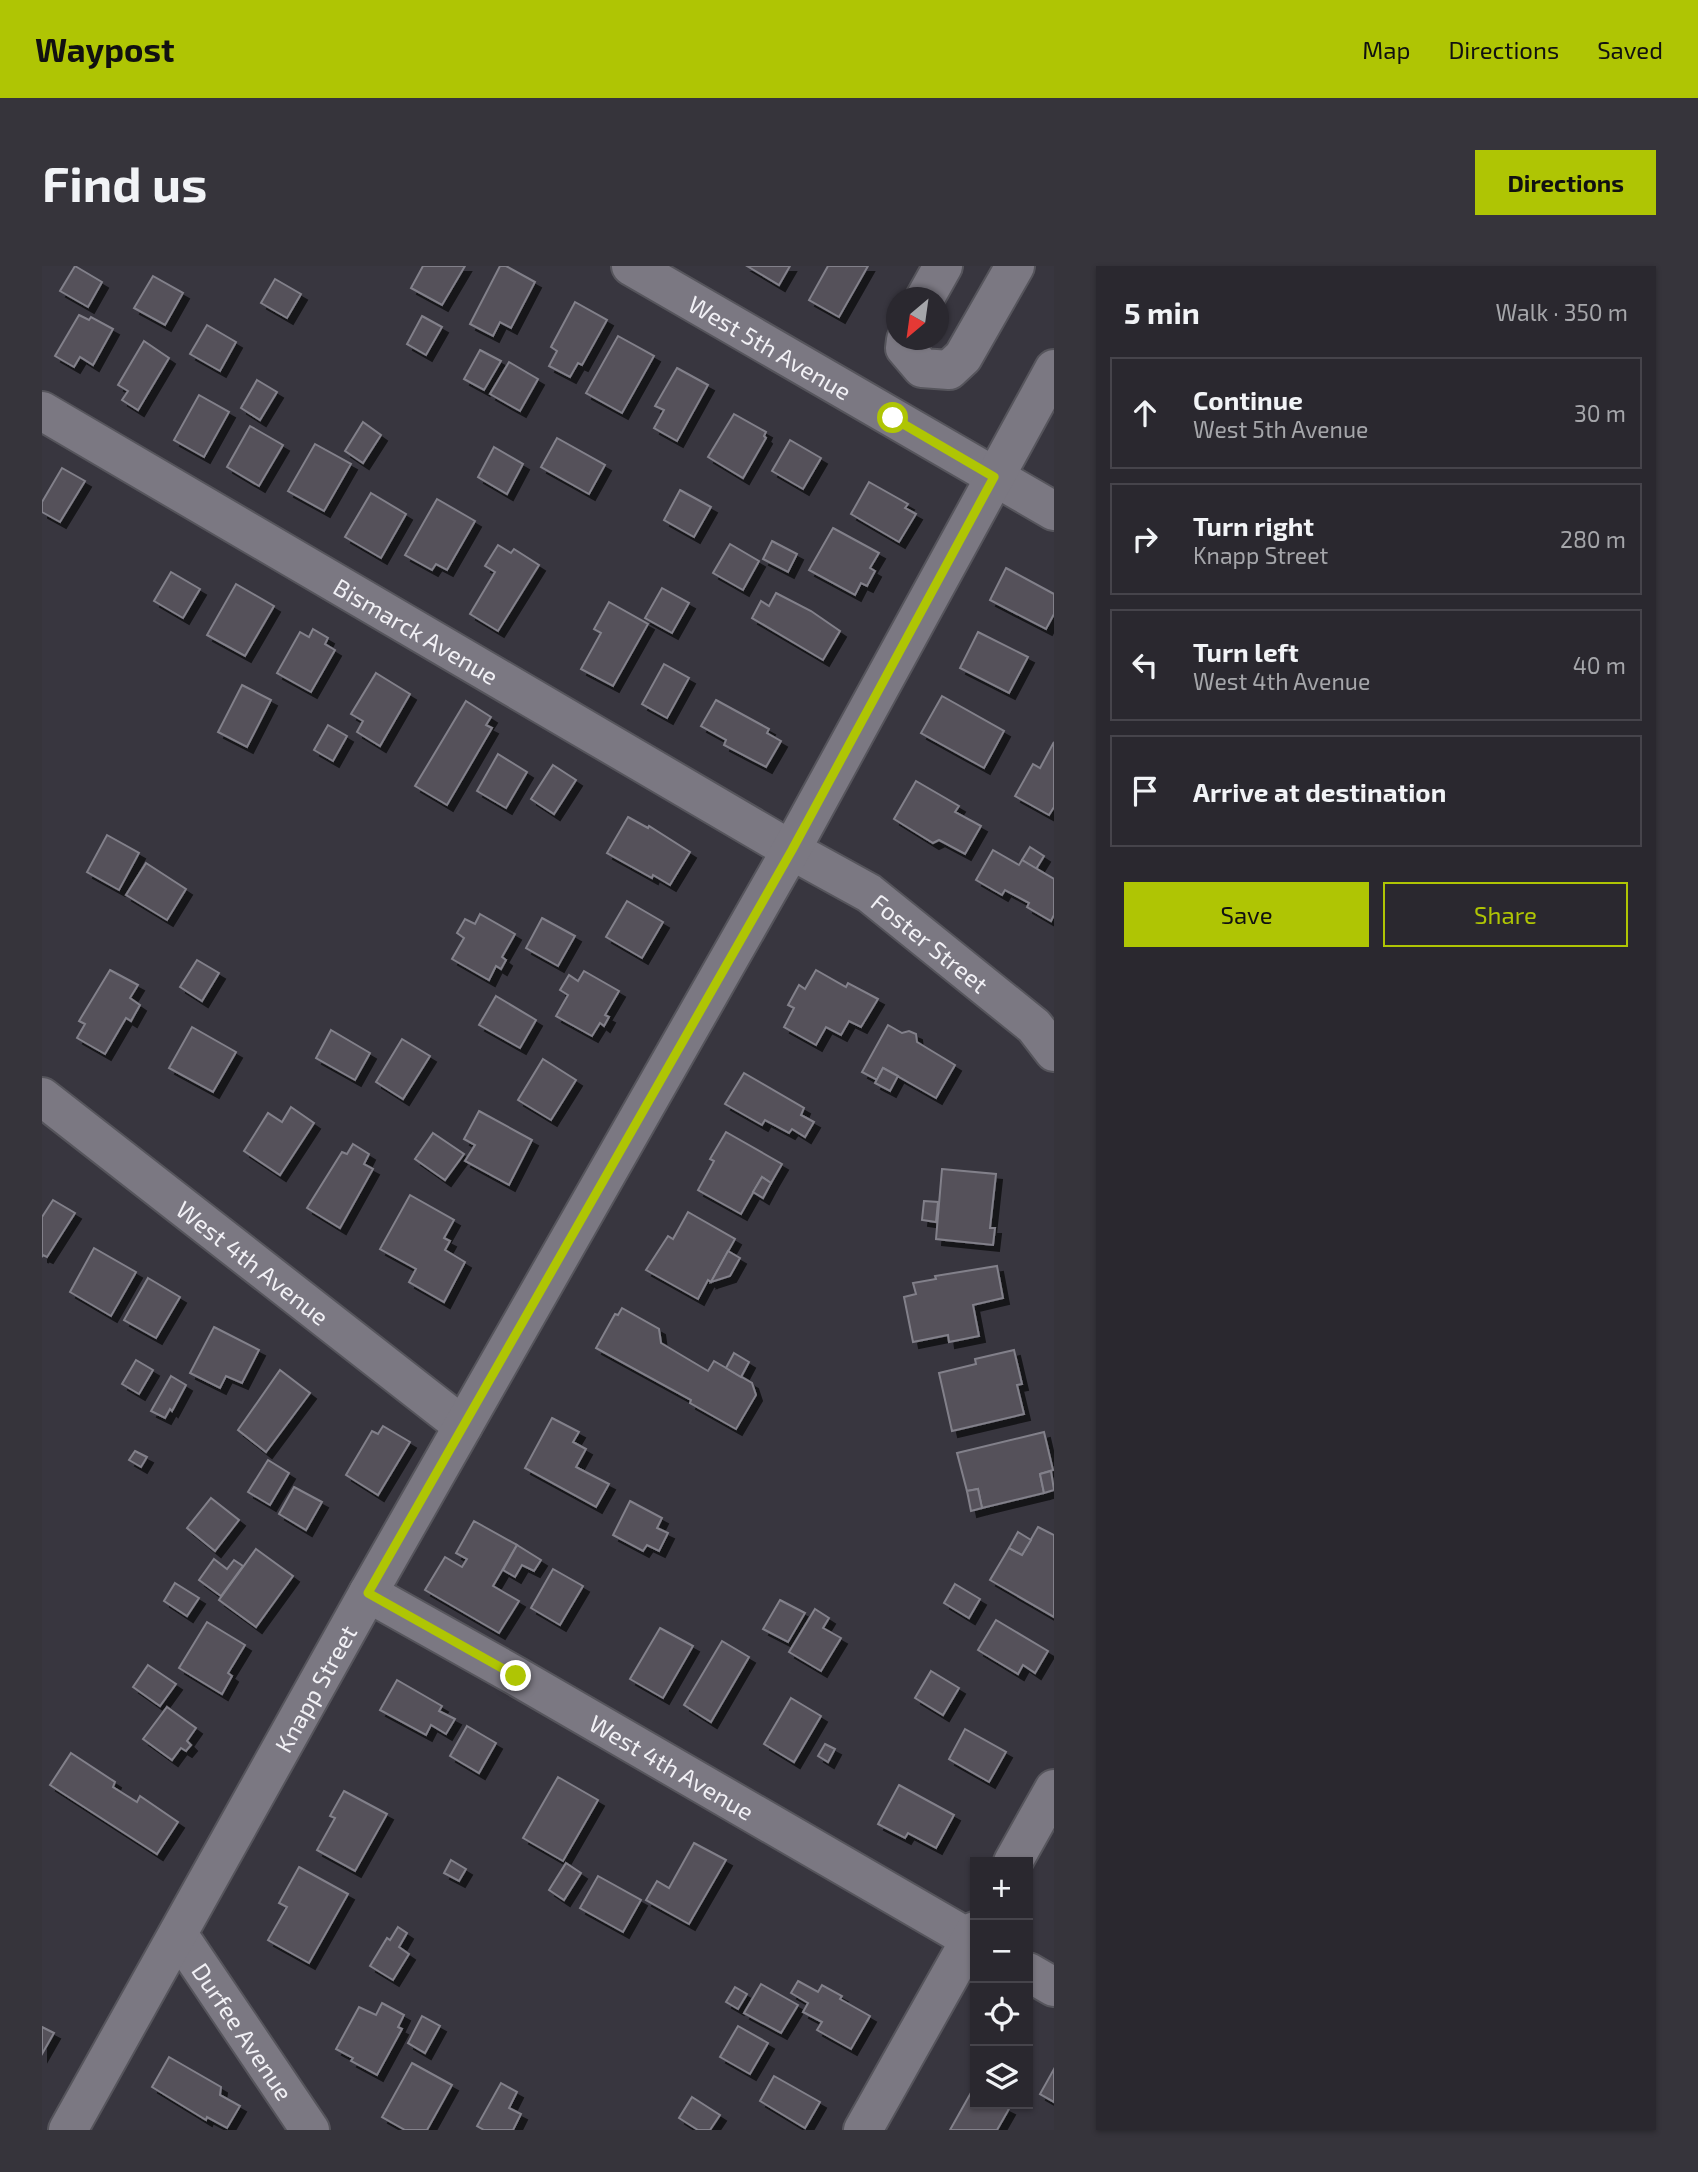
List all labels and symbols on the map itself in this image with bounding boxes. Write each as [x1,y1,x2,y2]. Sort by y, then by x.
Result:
north arrow [886,287,949,350]
street label: West 5th Avenue [684,288,857,405]
route start [877,402,908,433]
street label: Bismarck Avenue [329,571,504,690]
street label: Foster Street [866,887,995,998]
street label: West 4th Avenue [171,1194,335,1330]
street label: Knapp Street [268,1620,362,1757]
route end [500,1660,531,1691]
street label: West 4th Avenue [585,1707,759,1825]
street label: Durfee Avenue [187,1957,300,2105]

